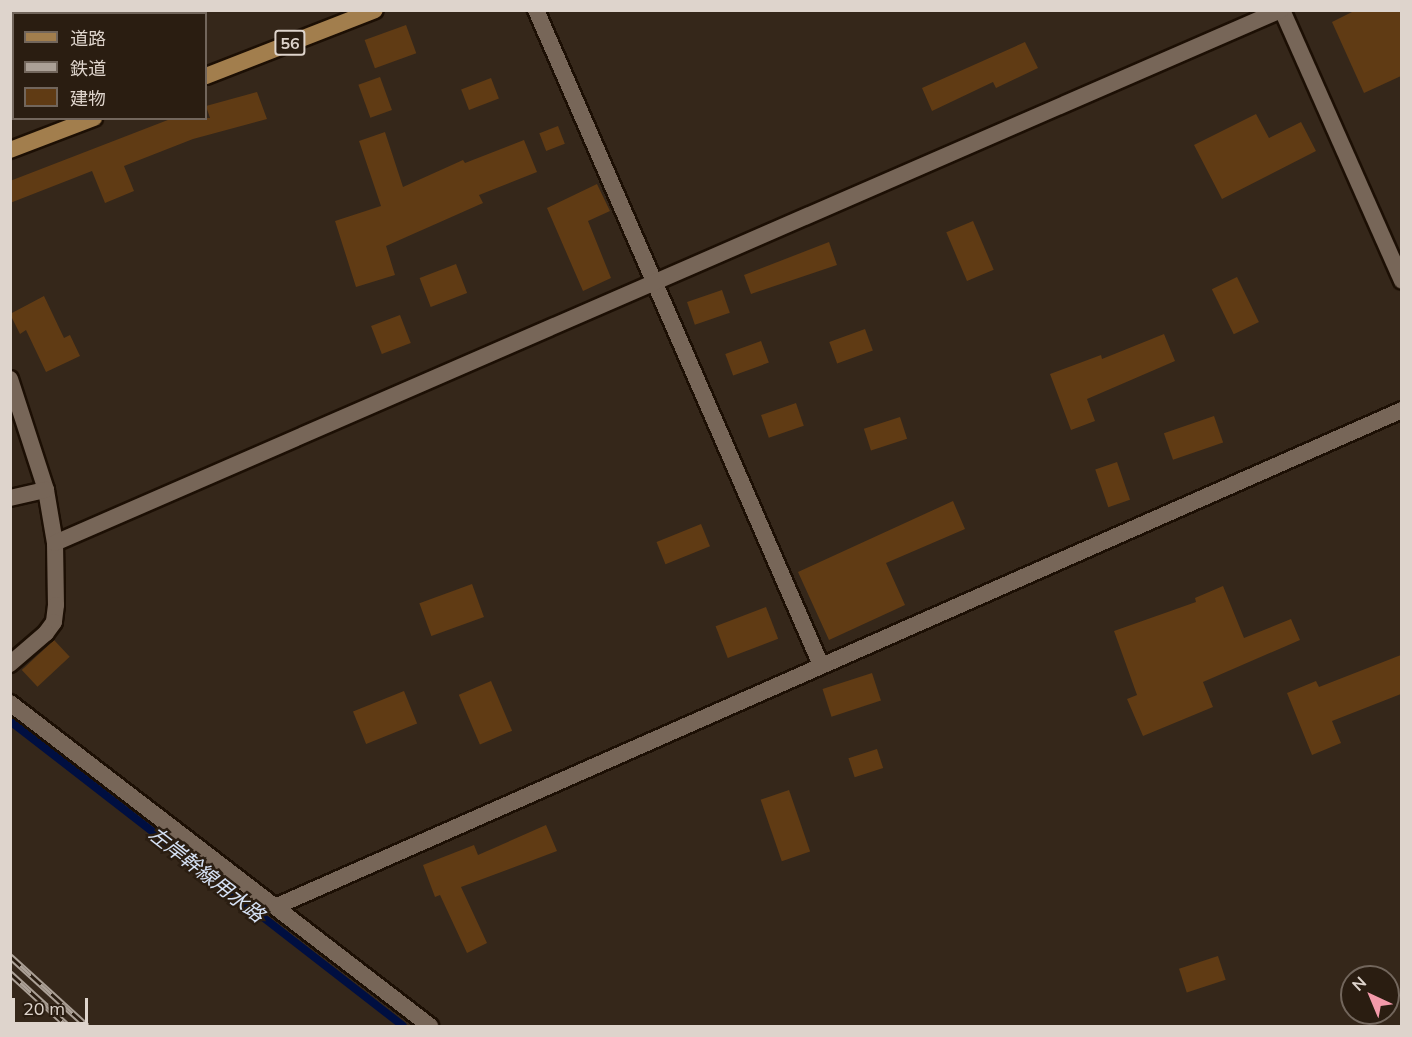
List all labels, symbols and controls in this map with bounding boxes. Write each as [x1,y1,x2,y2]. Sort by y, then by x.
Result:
legend [12,12,207,120]
text: 道路 [70,27,106,50]
road number: 56 [274,30,306,56]
text: 鉄道 [70,57,106,80]
text: 建物 [70,87,106,110]
water label: 左岸幹線用水路 [144,821,270,927]
north arrow [1340,965,1400,1025]
text: N [1348,972,1370,995]
scale bar [15,986,92,1024]
text: 20 m [23,997,65,1020]

